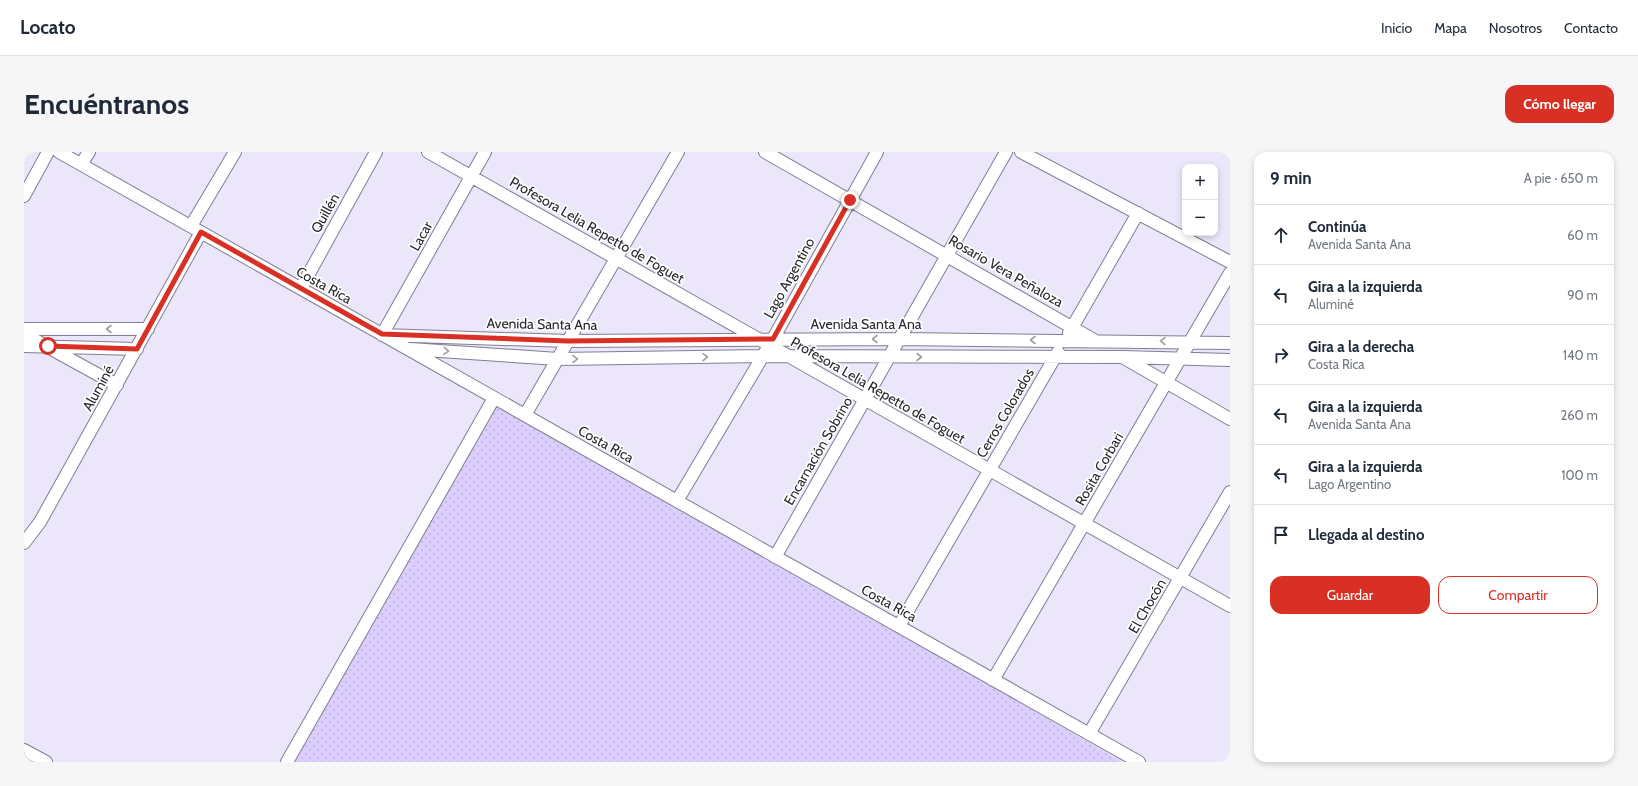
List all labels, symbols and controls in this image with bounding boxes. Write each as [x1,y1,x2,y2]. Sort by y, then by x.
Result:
text: Locato [20,16,76,39]
text: Inicio [1381,19,1412,37]
text: Mapa [1434,19,1467,37]
text: Nosotros [1489,19,1542,37]
text: Contacto [1564,19,1618,37]
button: Cómo llegar [1505,85,1614,123]
text: Encuéntranos [24,87,189,121]
map controls [1182,164,1218,236]
button: + [1182,164,1218,200]
text: 9 min [1270,168,1312,188]
text: A pie · 650 m [1524,170,1598,186]
street label: Profesora Lelia Repetto de Foguet [507,173,688,288]
street label: Quillén [307,190,343,236]
route end [841,191,859,209]
button: − [1182,200,1218,236]
street label: Lacar [406,217,437,254]
text: Continúa [1308,218,1366,236]
icon: ahead [1270,224,1292,246]
text: 60 m [1567,227,1598,243]
street label: Rosario Vera Peñaloza [945,231,1067,311]
street label: Lago Argentino [759,234,819,322]
text: Avenida Santa Ana [1308,236,1411,252]
street label: Costa Rica [293,262,355,308]
text: Gira a la izquierda [1308,278,1422,296]
icon: left [1270,284,1292,306]
text: 90 m [1567,287,1598,303]
text: Aluminé [1308,296,1354,312]
street label: Avenida Santa Ana [486,314,598,334]
street label: Avenida Santa Ana [811,315,922,333]
one-way arrow [106,325,112,333]
street label: Profesora Lelia Repetto de Foguet [788,333,969,448]
one-way arrow [872,335,878,343]
one-way arrow [1030,336,1036,344]
route start [39,337,57,355]
one-way arrow [1160,337,1166,345]
text: Gira a la derecha [1308,338,1414,356]
icon: right [1270,344,1292,366]
one-way arrow [443,347,449,356]
text: 140 m [1563,347,1598,363]
one-way arrow [702,353,708,361]
one-way arrow [916,353,922,361]
one-way arrow [572,355,578,363]
text: Costa Rica [1308,356,1365,372]
street label: Aluminé [78,362,118,414]
street label: Cerros Colorados [972,365,1038,461]
street label: Encarnación Sobrino [780,393,856,508]
text: Gira a la izquierda [1308,398,1422,416]
icon: left [1270,404,1292,426]
text: 260 m [1560,407,1598,423]
text: Avenida Santa Ana [1308,416,1411,432]
street label: Costa Rica [575,421,637,467]
street label: Rosita Corbari [1071,429,1127,509]
text: Gira a la izquierda [1308,458,1422,476]
icon: left [1270,464,1292,486]
text: 100 m [1561,467,1598,483]
text: Lago Argentino [1308,476,1391,492]
icon: arrive [1270,524,1292,546]
text: Llegada al destino [1308,526,1424,544]
street label: El Chocón [1124,575,1170,636]
button: Guardar [1270,576,1430,614]
button: Compartir [1438,576,1598,614]
street label: Costa Rica [858,580,920,626]

